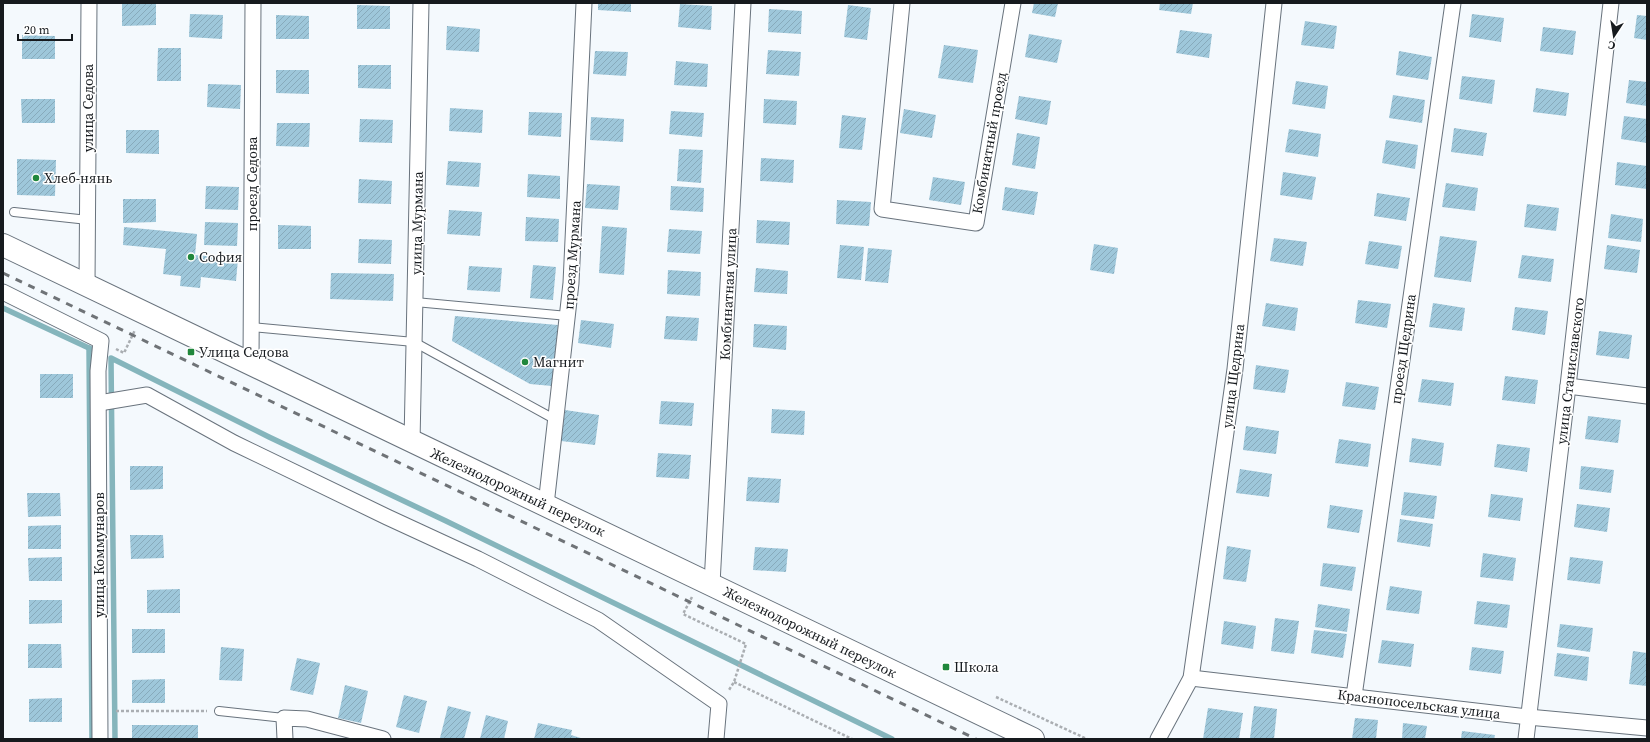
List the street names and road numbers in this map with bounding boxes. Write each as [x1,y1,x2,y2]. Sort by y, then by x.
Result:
street label: улица Седова [78,63,98,152]
street label: Комбинатный проезд [967,70,1011,215]
street label: проезд Седова [242,136,262,231]
street label: улица Мурмана [406,170,428,275]
street label: проезд Мурмана [558,199,586,310]
street label: Комбинатная улица [715,226,741,361]
street label: проезд Щедрина [1385,292,1421,405]
street label: улица Станиславского [1551,296,1589,446]
street label: улица Щедрина [1217,322,1249,429]
street label: Железнодорожный переулок [427,443,609,541]
street label: улица Коммунаров [89,492,109,618]
street label: Железнодорожный переулок [720,581,900,683]
street label: Краснопосельская улица [1336,684,1502,724]

